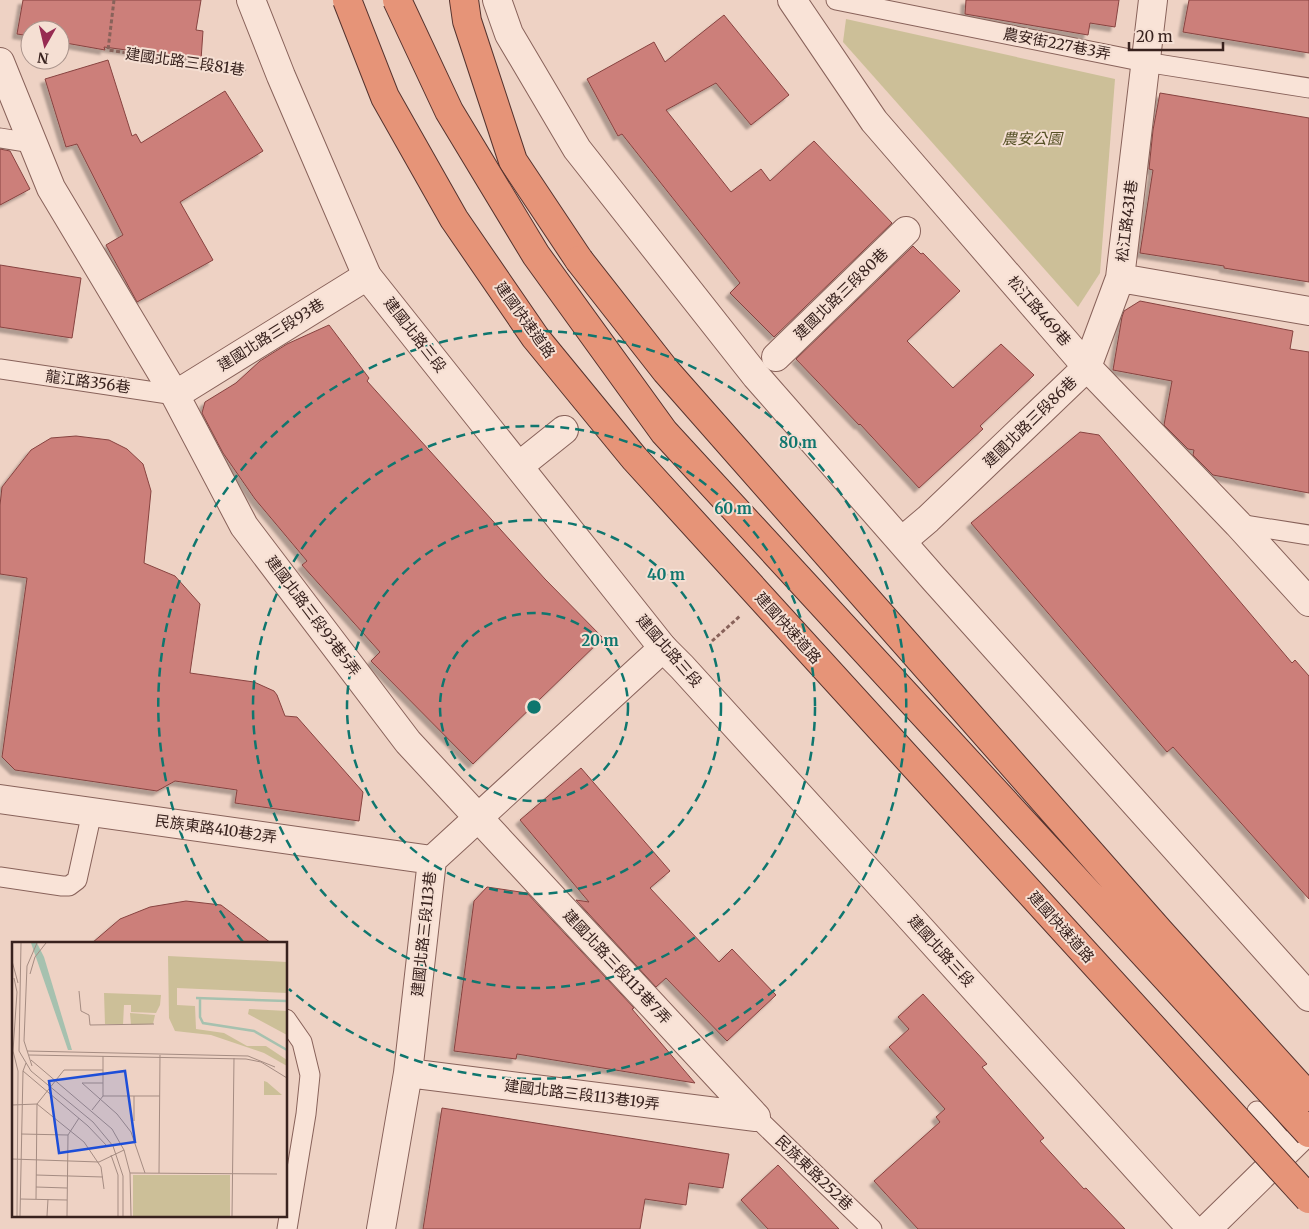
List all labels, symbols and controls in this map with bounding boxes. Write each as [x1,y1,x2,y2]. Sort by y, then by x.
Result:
north arrow [20,20,70,70]
scale bar [1129,20,1223,52]
street label: 農安街227巷3弄 [1002,24,1112,63]
text: 20 m [1136,27,1173,46]
street label: 建國北路三段81巷 [124,44,246,79]
text: N [36,48,50,68]
park label: 農安公園 [1002,129,1064,148]
street label: 松江路431巷 [1112,179,1141,263]
street label: 建國北路三段80巷 [790,244,892,343]
street label: 松江路469巷 [1004,272,1075,350]
street label: 建國快速道路 [491,278,560,362]
street label: 建國北路三段 [380,293,451,376]
street label: 建國北路三段93巷 [214,294,328,375]
street label: 龍江路356巷 [44,366,132,397]
street label: 建國北路三段86巷 [979,372,1080,471]
text: 80 m [779,433,817,452]
text: 60 m [714,499,752,518]
street label: 建國北路三段93巷5弄 [262,552,365,680]
text: 40 m [647,565,685,584]
street label: 建國快速道路 [751,588,826,667]
street label: 建國北路三段 [633,610,706,691]
text: 20 m [581,631,619,650]
centre of rings [525,698,543,716]
street label: 民族東路410巷2弄 [154,811,278,846]
street label: 建國北路三段113巷 [407,870,440,998]
street label: 建國快速道路 [1024,887,1099,966]
street label: 建國北路三段113巷7弄 [559,905,675,1028]
street label: 建國北路三段 [904,911,979,990]
inset map [12,942,288,1216]
street label: 建國北路三段113巷19弄 [503,1076,661,1113]
street label: 民族東路252巷 [772,1131,857,1214]

